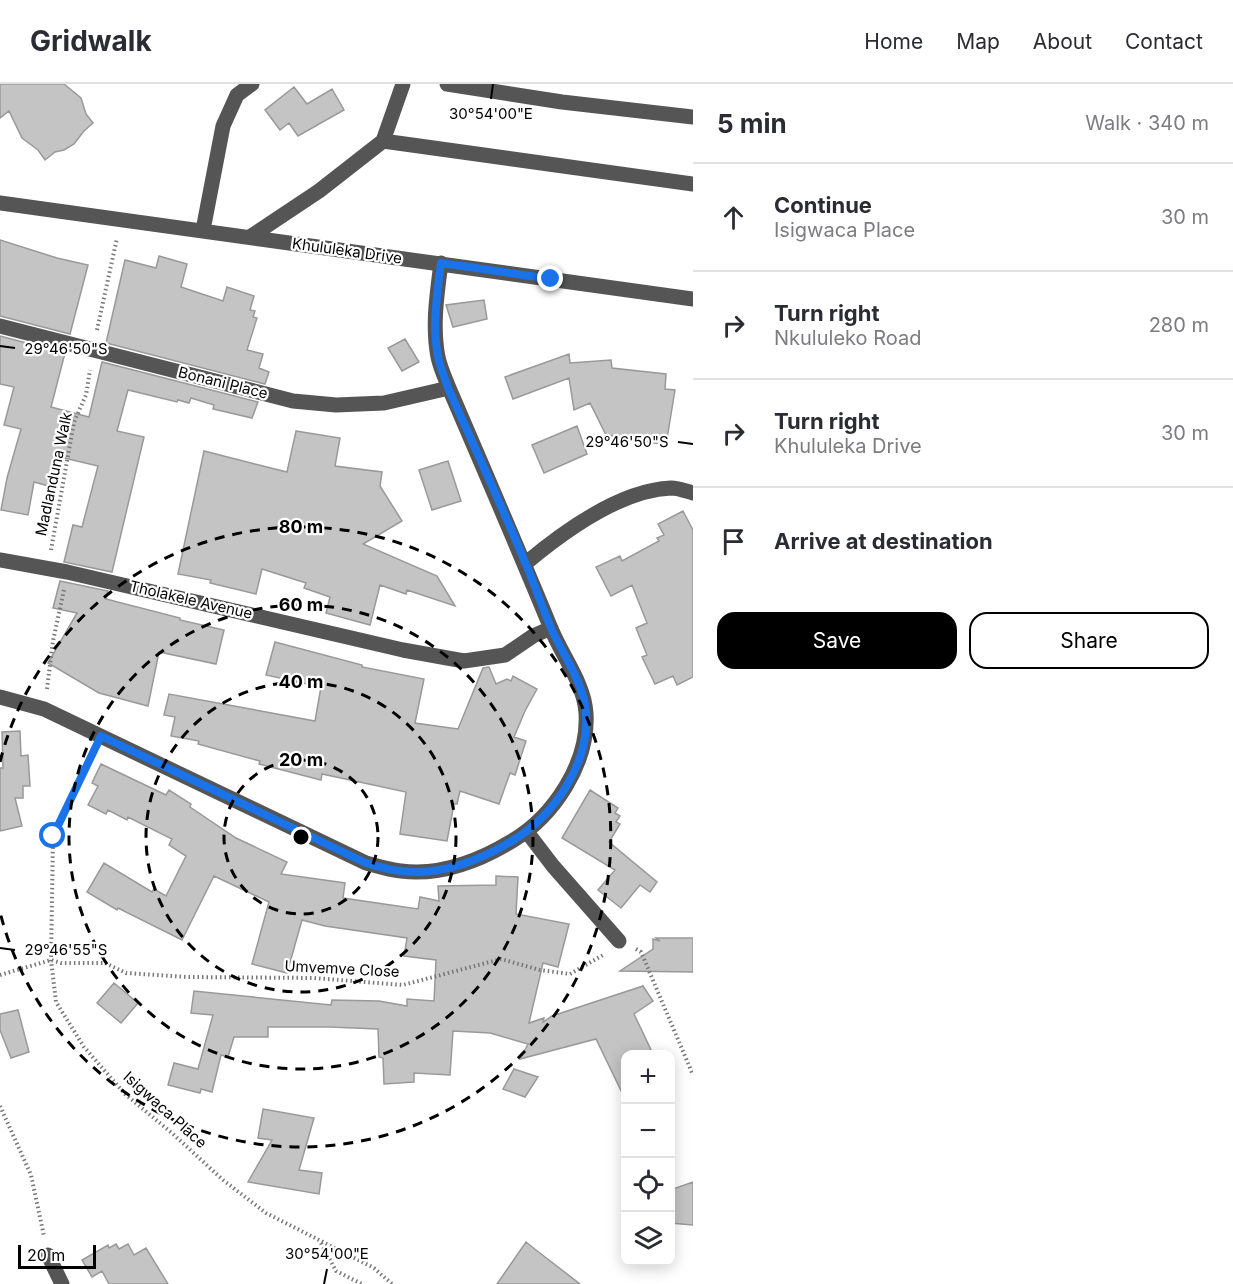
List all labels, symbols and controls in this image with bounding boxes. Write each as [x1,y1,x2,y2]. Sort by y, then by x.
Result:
text: Gridwalk [30,24,152,58]
text: Home [864,29,923,54]
text: Map [956,29,1000,54]
text: About [1033,29,1092,54]
text: Contact [1125,29,1203,54]
text: 30°54'00"E [449,104,533,123]
text: 5 min [717,108,787,139]
text: Walk · 340 m [1085,111,1209,135]
text: Continue [774,192,872,218]
icon: ahead [717,201,750,234]
text: 30 m [1161,205,1209,229]
text: Isigwaca Place [774,218,915,242]
street label: Khululeka Drive [291,233,403,268]
route end [537,265,563,291]
text: Turn right [774,300,880,326]
icon: right [717,309,750,342]
text: 280 m [1149,313,1209,337]
text: Nkululeko Road [774,326,921,350]
text: 29°46'50"S [24,339,108,358]
street label: Bonani Place [176,362,270,403]
text: Turn right [774,408,880,434]
street label: Madlanduna Walk [31,410,76,537]
icon: right [717,417,750,450]
text: 30 m [1161,421,1209,445]
text: 29°46'50"S [585,432,669,451]
text: Khululeka Drive [774,434,922,458]
text: 80 m [279,516,323,537]
icon: arrive [717,525,750,558]
text: Arrive at destination [774,528,993,554]
street label: Tholakele Avenue [128,576,254,623]
text: 60 m [279,594,323,615]
button: Save [717,612,957,669]
button: Share [969,612,1209,669]
text: 40 m [279,671,324,692]
text: 20 m [279,749,323,770]
route start [39,822,65,848]
centre of rings [291,827,311,847]
text: 29°46'55"S [25,940,107,959]
street label: Umvemve Close [284,956,400,981]
map controls [621,1050,675,1266]
button: + [621,1050,675,1104]
street label: Isigwaca Place [120,1067,211,1152]
button: − [621,1104,675,1158]
button: locate [621,1158,675,1212]
button: layers [621,1212,675,1266]
scale bar [18,1242,96,1270]
text: 30°54'00"E [285,1244,369,1263]
text: 20 m [27,1245,65,1265]

